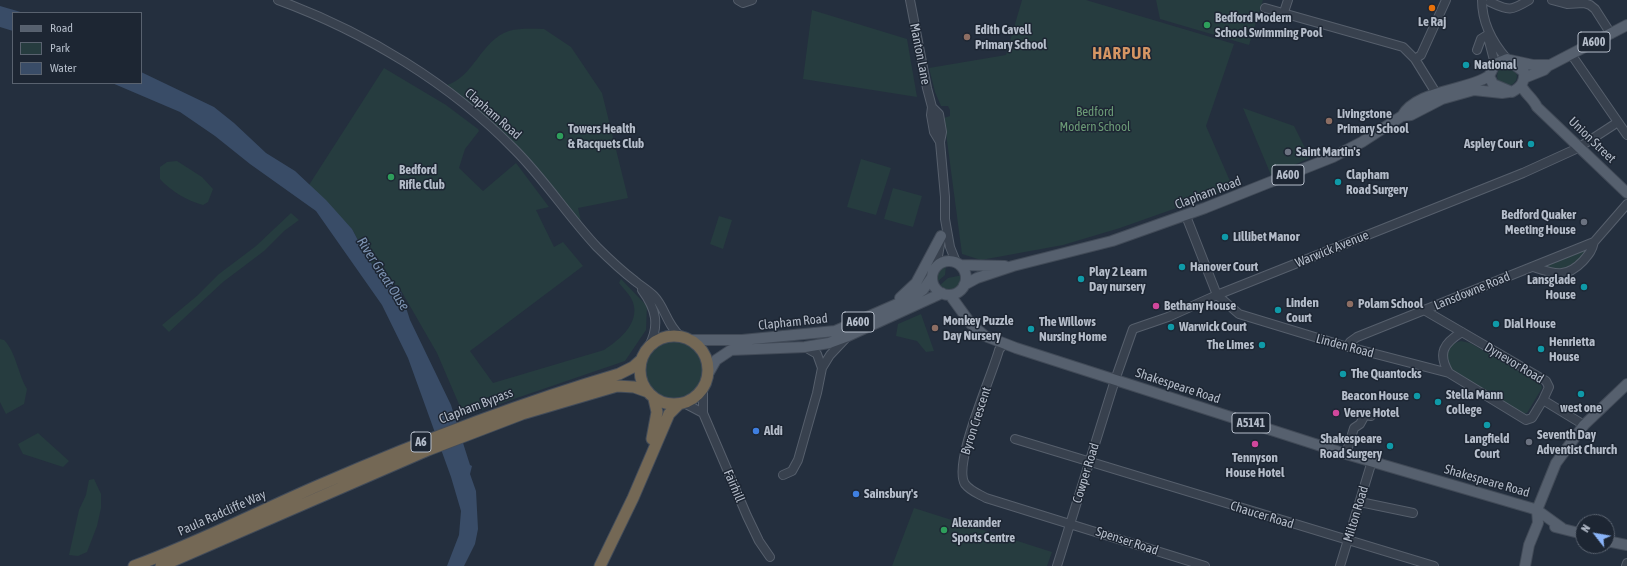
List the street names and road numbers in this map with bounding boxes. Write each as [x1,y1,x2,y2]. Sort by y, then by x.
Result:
street label: Manton Lane [906,22,934,86]
road number: A600 [1578,32,1610,52]
street label: Clapham Road [462,85,524,143]
street label: Union Street [1565,114,1619,166]
road number: A600 [1272,165,1304,185]
street label: Clapham Road [1173,173,1243,213]
street label: Warwick Avenue [1293,227,1371,271]
street label: Lansdowne Road [1432,269,1512,313]
street label: Clapham Road [757,311,829,333]
road number: A600 [842,312,874,332]
street label: Linden Road [1314,331,1376,361]
street label: Dynevor Road [1481,339,1547,387]
street label: Shakespeare Road [1134,365,1222,407]
street label: Clapham Bypass [437,385,515,427]
street label: Byron Crescent [958,385,994,457]
road number: A5141 [1232,413,1270,433]
road number: A6 [411,432,431,452]
street label: Cowper Road [1069,441,1103,505]
street label: Shakespeare Road [1442,461,1532,501]
street label: Fairhill [720,467,748,505]
street label: Milton Road [1340,484,1372,544]
street label: Paula Radcliffe Way [176,487,268,539]
street label: Chaucer Road [1228,498,1296,532]
street label: Spenser Road [1094,524,1160,558]

